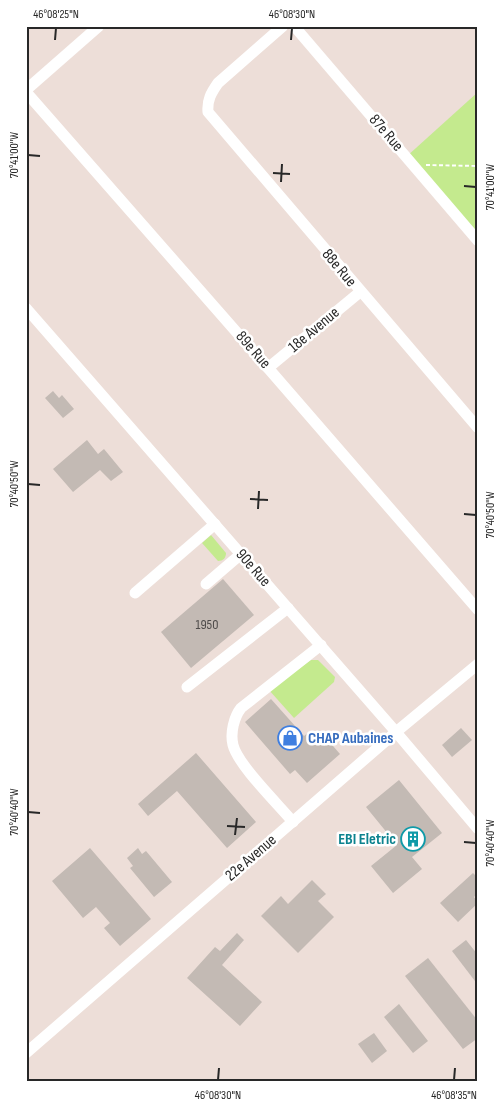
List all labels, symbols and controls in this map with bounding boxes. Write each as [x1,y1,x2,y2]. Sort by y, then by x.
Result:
text: 46°08'25"N [33,7,79,22]
text: 46°08'30"N [269,7,315,22]
street label: 87e Rue [365,111,407,155]
text: 70°41'00"W [7,132,22,178]
text: 70°41'00"W [483,164,498,210]
street label: 88e Rue [318,245,360,291]
street label: 18e Avenue [285,303,343,357]
street label: 89e Rue [232,327,274,373]
text: 70°40'50"W [7,460,22,508]
text: 70°40'50"W [483,491,498,539]
street label: 90e Rue [231,545,275,591]
house number: 1950 [196,616,218,633]
shop icon: CHAP Aubaines [277,725,303,751]
place label: CHAP Aubaines [308,729,393,748]
text: 70°40'40"W [7,788,22,836]
text: 70°40'40"W [483,819,498,867]
building icon: EBI Eletric [400,826,426,852]
place label: EBI Eletric [338,830,396,849]
street label: 22e Avenue [222,831,280,885]
text: 46°08'30"N [195,1088,241,1103]
text: 46°08'35"N [431,1088,477,1103]

